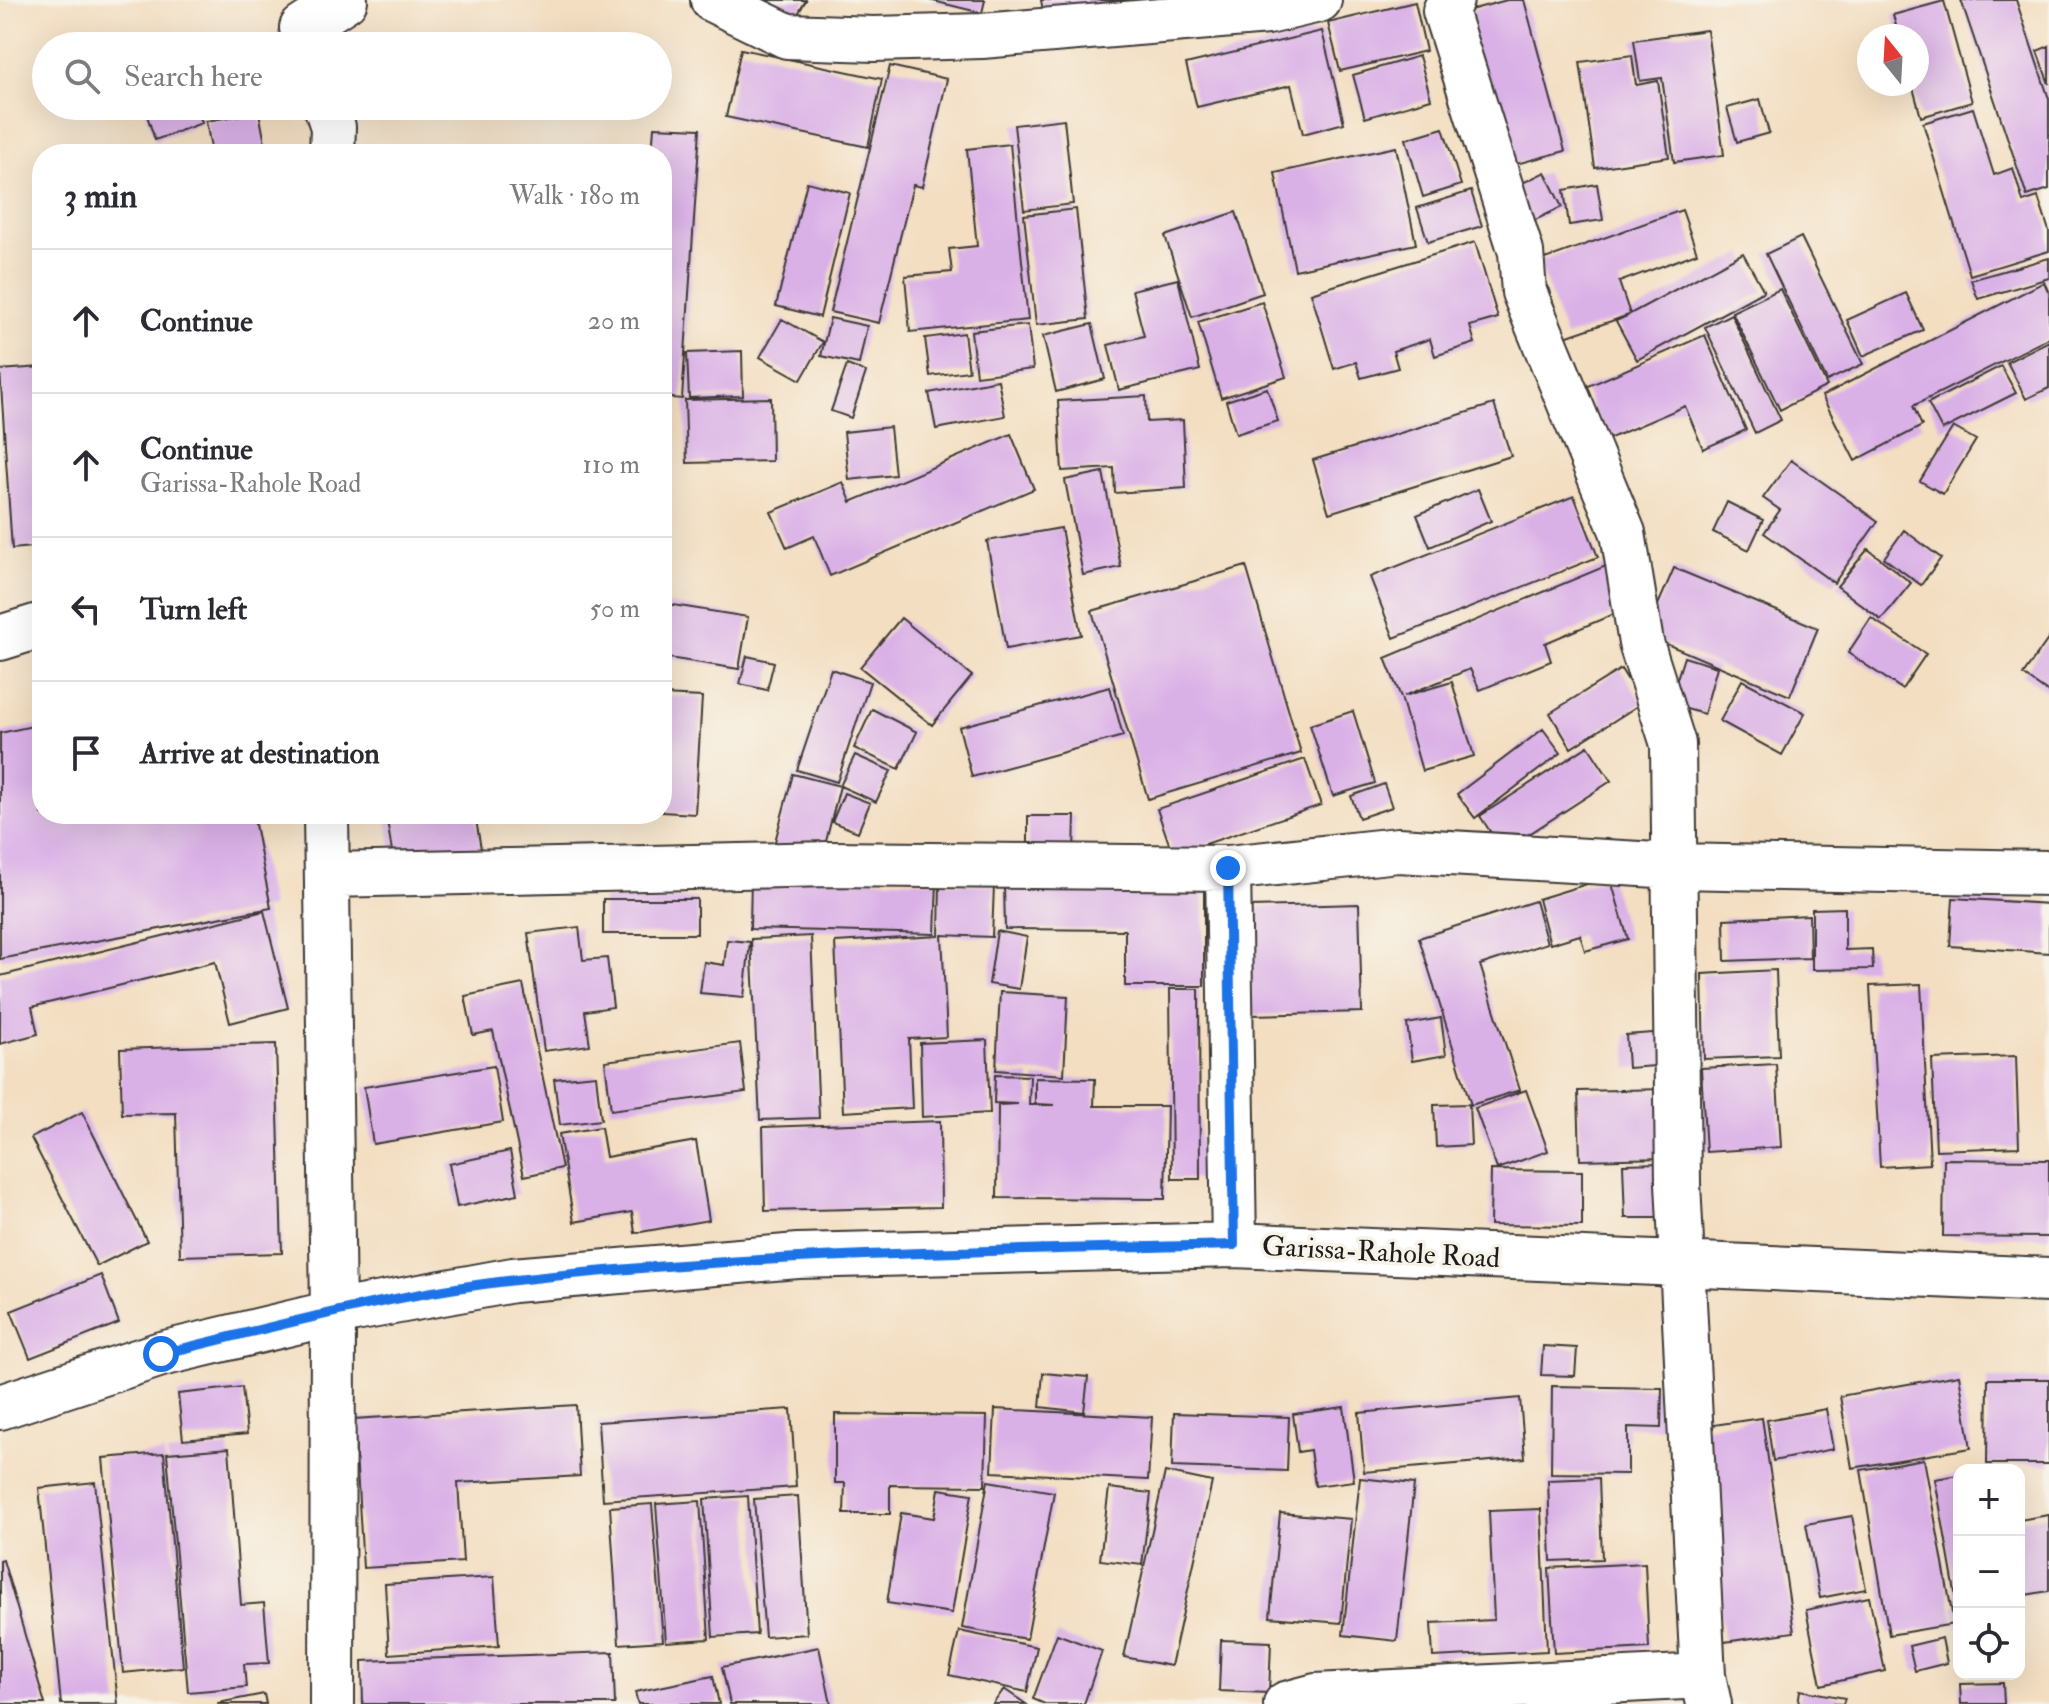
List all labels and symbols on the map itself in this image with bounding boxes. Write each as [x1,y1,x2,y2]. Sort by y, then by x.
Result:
north arrow [1857,24,1929,96]
route end [1210,850,1246,886]
street label: Garissa-Rahole Road [1261,1229,1501,1276]
route start [143,1336,179,1372]

